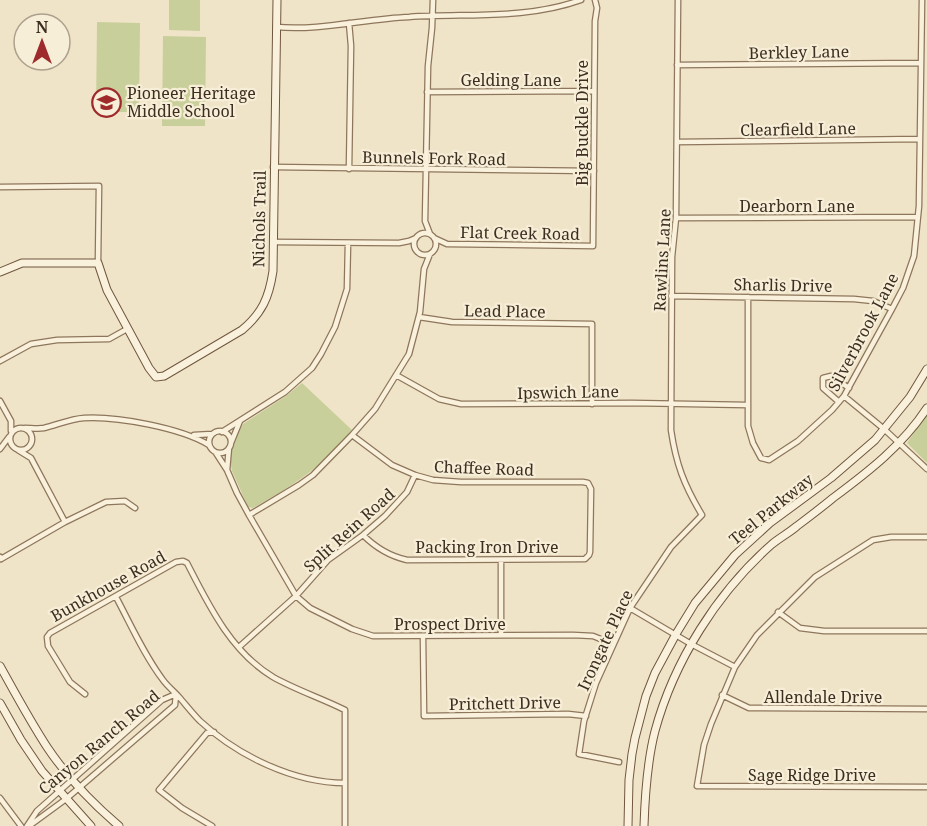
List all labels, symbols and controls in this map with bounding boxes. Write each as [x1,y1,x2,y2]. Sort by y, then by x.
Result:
north arrow [12,12,72,72]
text: N [36,16,49,38]
street label: Berkley Lane [749,40,849,64]
street label: Big Buckle Drive [571,60,593,186]
street label: Gelding Lane [461,69,561,91]
place label: Pioneer Heritage Middle School [127,82,256,122]
school or university icon: Pioneer Heritage Middle School [90,86,122,118]
street label: Clearfield Lane [740,117,856,141]
street label: Bunnels Fork Road [362,146,506,170]
street label: Nichols Trail [247,170,271,268]
street label: Dearborn Lane [739,195,855,217]
street label: Rawlins Lane [648,208,676,312]
street label: Flat Creek Road [460,221,580,245]
street label: Silverbrook Lane [822,269,904,395]
street label: Sharlis Drive [733,273,833,297]
street label: Lead Place [464,299,546,323]
street label: Ipswich Lane [517,380,619,404]
street label: Chaffee Road [434,455,535,481]
street label: Teel Parkway [724,468,818,550]
street label: Split Rein Road [299,483,399,577]
street label: Packing Iron Drive [415,536,559,558]
street label: Bunkhouse Road [47,545,170,627]
street label: Irongate Place [572,586,638,694]
street label: Prospect Drive [394,613,506,635]
street label: Canyon Ranch Road [34,685,164,799]
street label: Allendale Drive [764,686,882,708]
street label: Pritchett Drive [449,691,561,715]
street label: Sage Ridge Drive [748,764,876,786]

